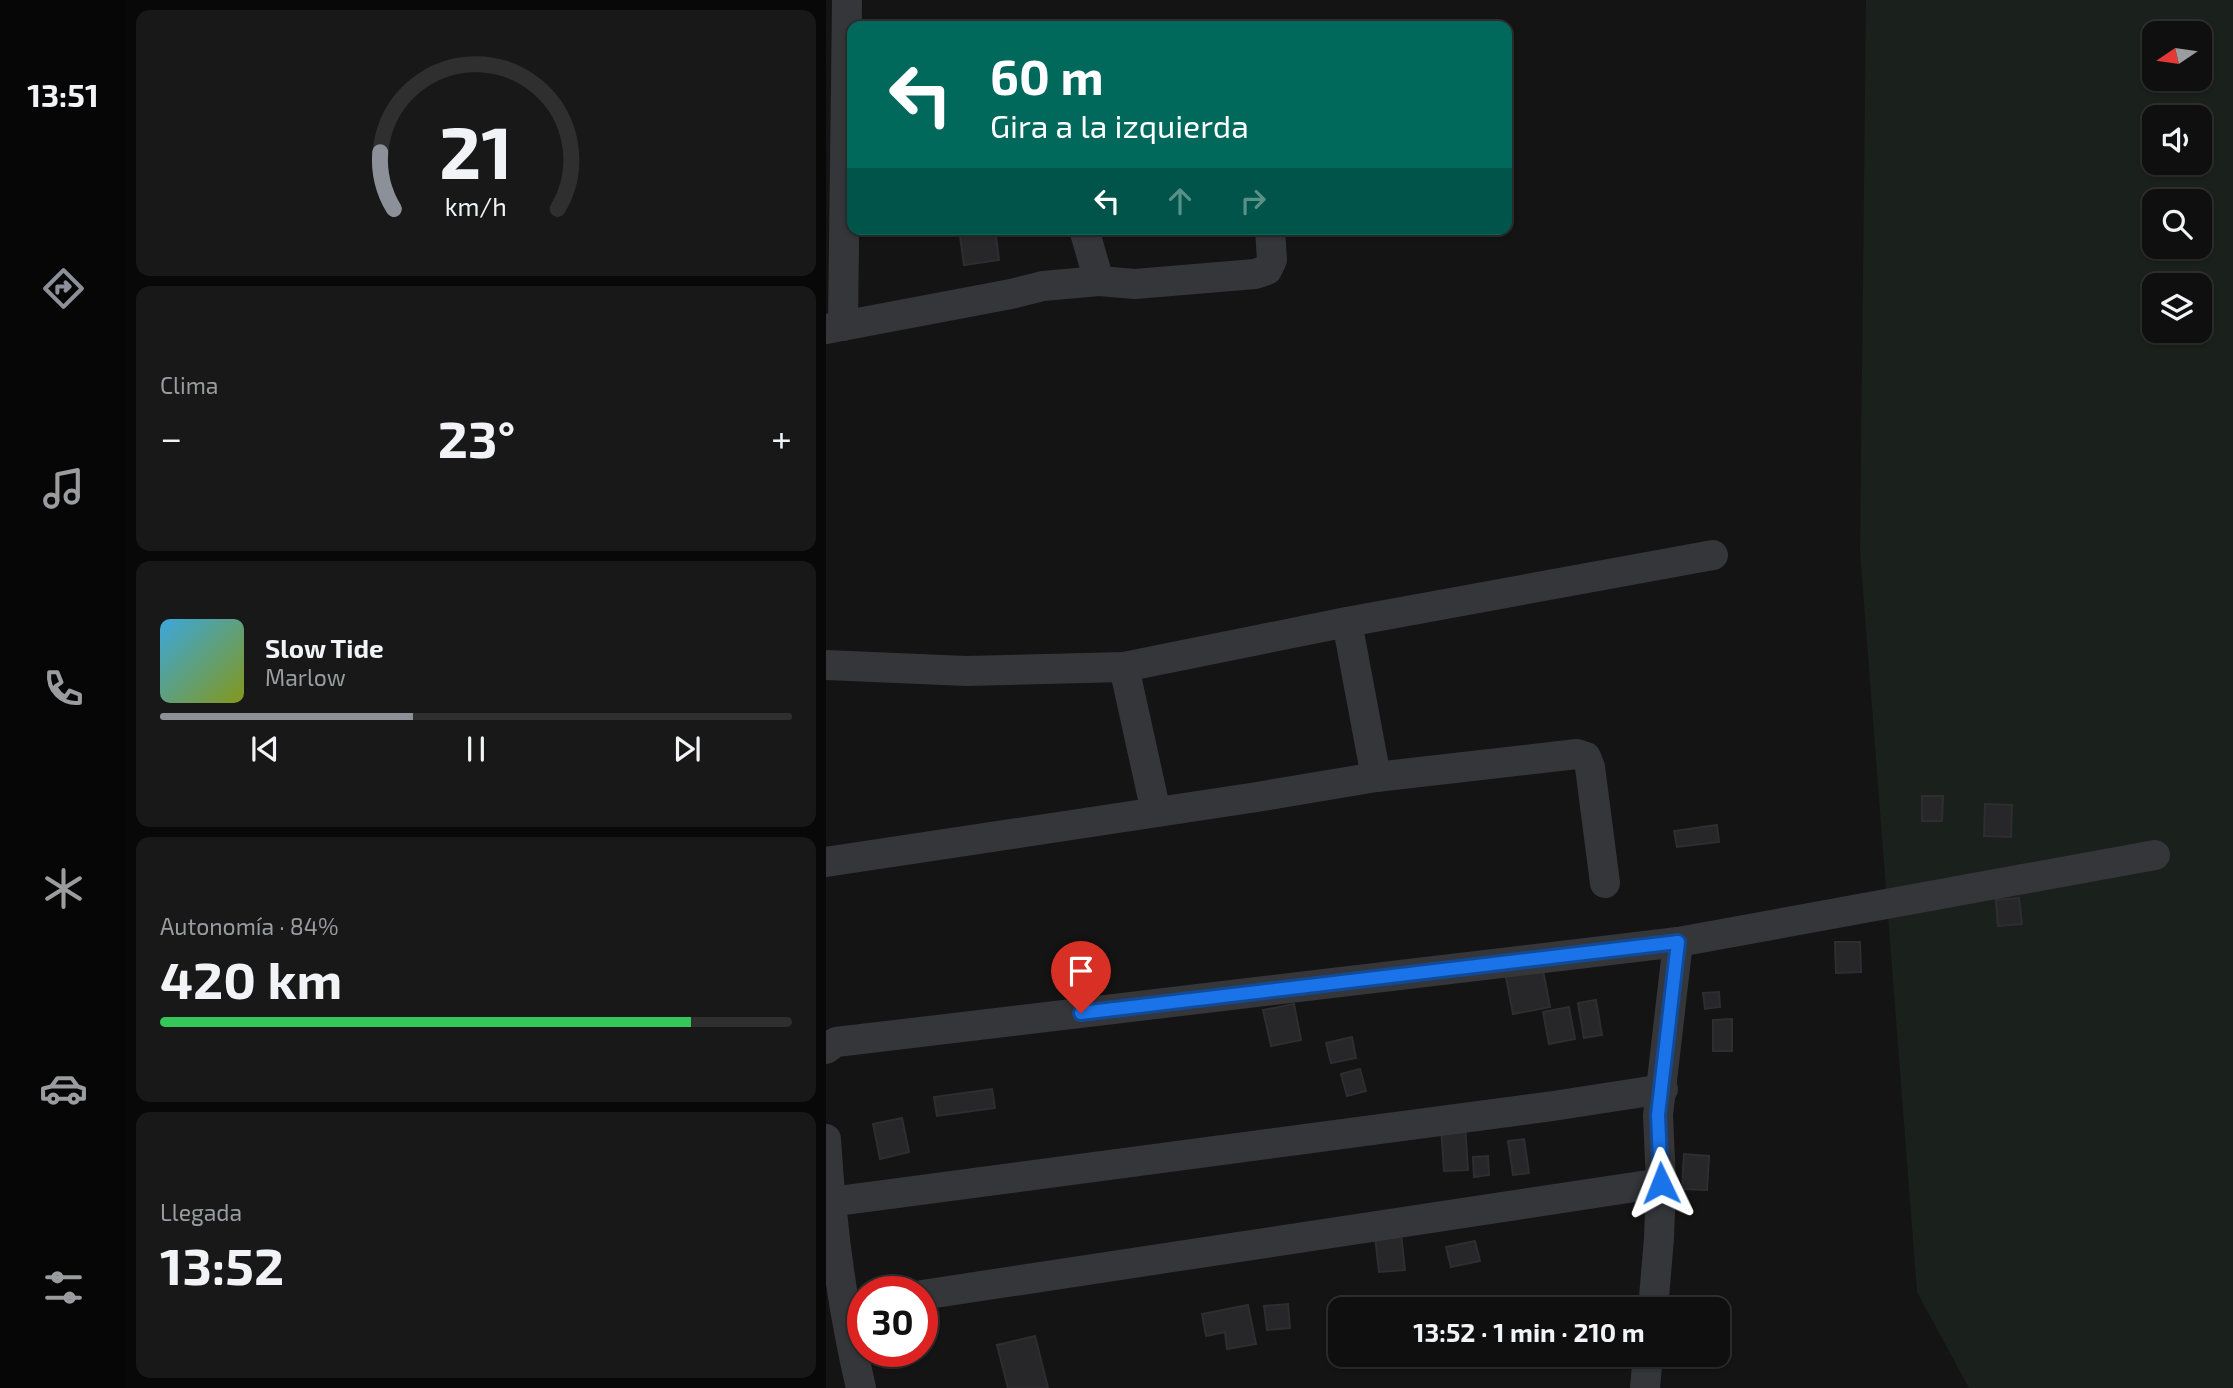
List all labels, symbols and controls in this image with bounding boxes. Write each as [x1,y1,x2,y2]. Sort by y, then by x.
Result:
north arrow [2142,21,2212,91]
map controls [2142,21,2212,343]
text: 60 m [990,46,1104,105]
icon: left [875,49,966,140]
text: 13:51 [27,75,99,113]
button: sound [2142,105,2212,175]
text: 21 [439,106,513,194]
text: Gira a la izquierda [990,106,1249,144]
icon: left [1088,182,1126,220]
icon: ahead [1161,182,1199,220]
icon: right [1234,182,1272,220]
button: search [2142,189,2212,259]
text: km/h [445,191,507,221]
icon: directions [39,264,88,313]
button: layers [2142,273,2212,343]
text: Clima [160,371,218,399]
text: 23° [438,406,515,468]
text: − [160,414,182,460]
text: + [771,414,792,460]
icon: music [39,464,88,513]
text: Slow Tide [265,632,384,663]
text: Marlow [265,663,346,691]
icon: phone [39,664,88,713]
icon: previous [246,730,284,768]
icon: pause [457,730,495,768]
icon: next [668,730,706,768]
icon: climate [39,864,88,913]
text: Autonomía · 84% [160,912,339,940]
pin [1051,941,1111,1013]
text: 420 km [160,947,342,1009]
icon: arrive [1062,952,1100,990]
icon: car [39,1064,88,1113]
position arrow [1624,1146,1698,1220]
text: Llegada [160,1198,242,1226]
text: 13:52 [160,1233,284,1295]
icon: filters [39,1263,88,1312]
speed limit sign: 30 [847,1276,938,1367]
text: 13:52 · 1 min · 210 m [1413,1316,1645,1347]

